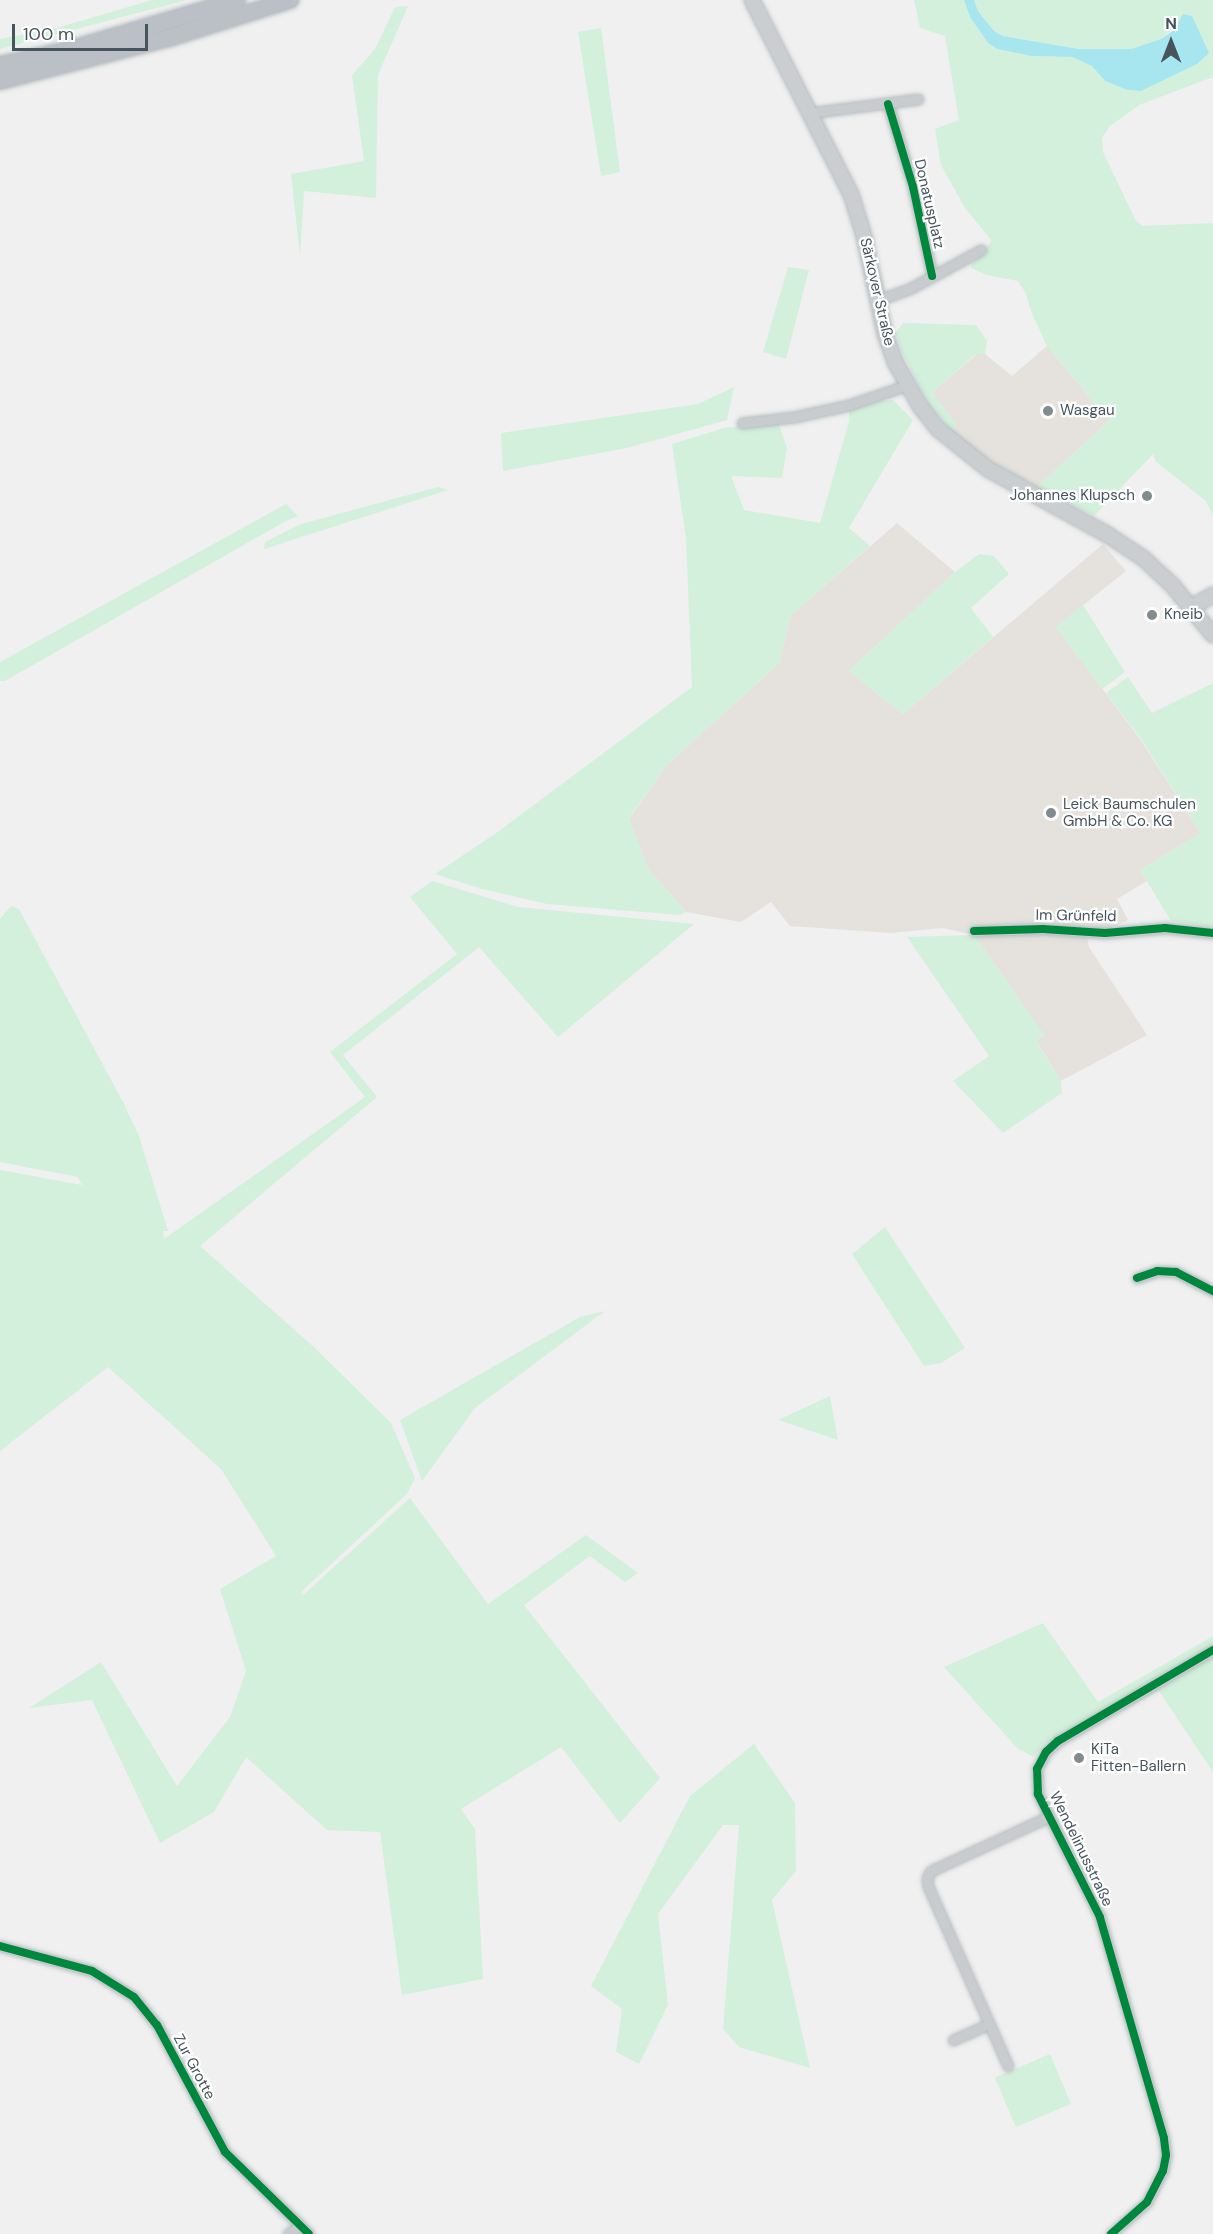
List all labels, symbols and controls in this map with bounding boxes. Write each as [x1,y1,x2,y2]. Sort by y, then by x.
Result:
scale bar [15,12,152,50]
north arrow [1141,12,1201,72]
text: N [1165,13,1177,34]
text: 100 m [23,22,74,46]
street label: Donatusplatz [910,158,948,250]
street label: Särkover Straße [856,236,898,348]
place label: Wasgau [1060,402,1115,420]
marker: Wasgau [1041,404,1055,418]
place label: Johannes Klupsch [1010,487,1135,505]
marker: Johannes Klupsch [1140,489,1154,503]
place label: Kneib [1164,606,1203,624]
marker: Kneib [1145,608,1159,622]
place label: Leick Baumschulen GmbH & Co. KG [1063,795,1196,830]
marker: Leick Baumschulen GmbH & Co. KG [1044,806,1058,820]
street label: Im Grünfeld [1035,906,1117,926]
place label: KiTa Fitten-Ballern [1091,1740,1186,1775]
marker: KiTa Fitten-Ballern [1072,1751,1086,1765]
street label: Wendelinusstraße [1045,1789,1117,1909]
street label: Zur Grotte [169,2031,219,2103]

